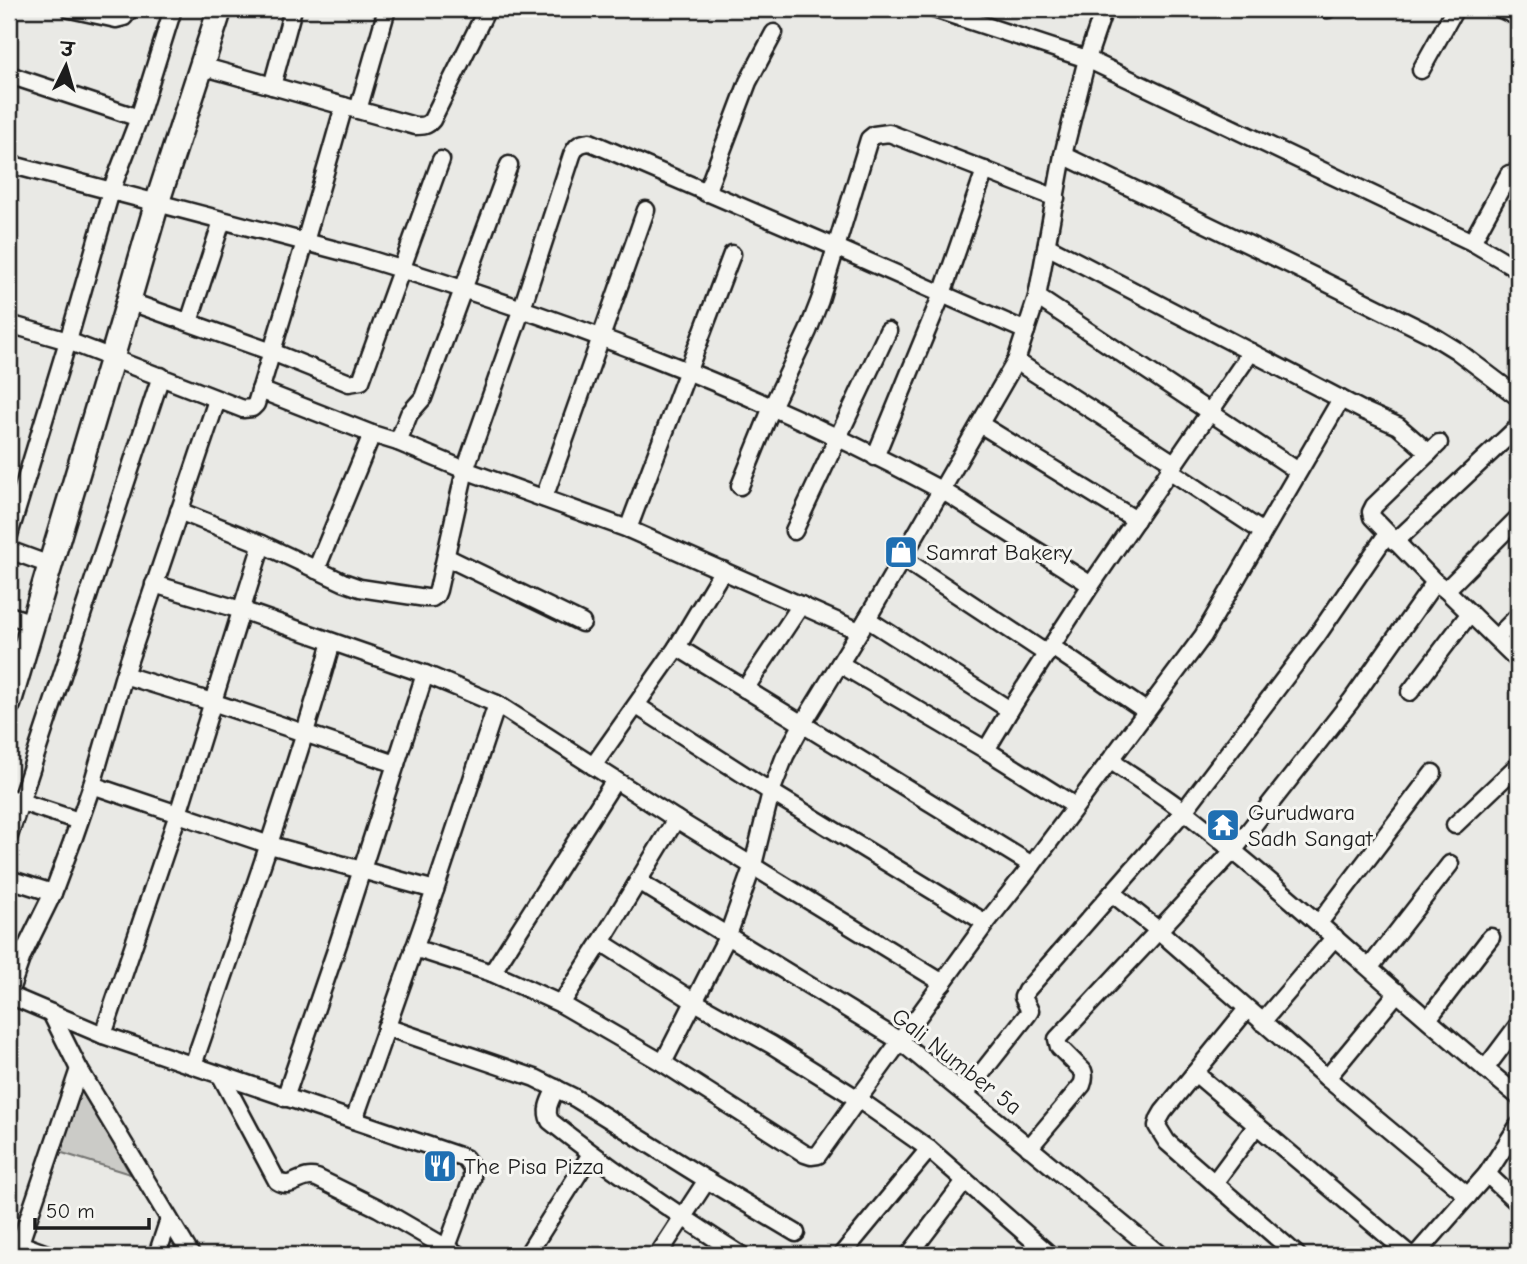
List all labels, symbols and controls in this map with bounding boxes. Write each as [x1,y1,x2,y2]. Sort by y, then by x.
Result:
north arrow [32,32,102,102]
text: उ [58,38,77,62]
shop icon: Samrat Bakery [882,533,920,571]
place label: Samrat Bakery [926,539,1073,566]
place label: Gurudwara Sadh Sangat [1248,799,1374,852]
temple icon: Gurudwara Sadh Sangat [1204,806,1242,844]
street label: Gali Number 5a [886,1002,1027,1120]
restaurant icon: The Pisa Pizza [421,1147,459,1185]
place label: The Pisa Pizza [464,1153,604,1180]
scale bar [35,1187,149,1231]
text: 50 m [46,1199,95,1223]

